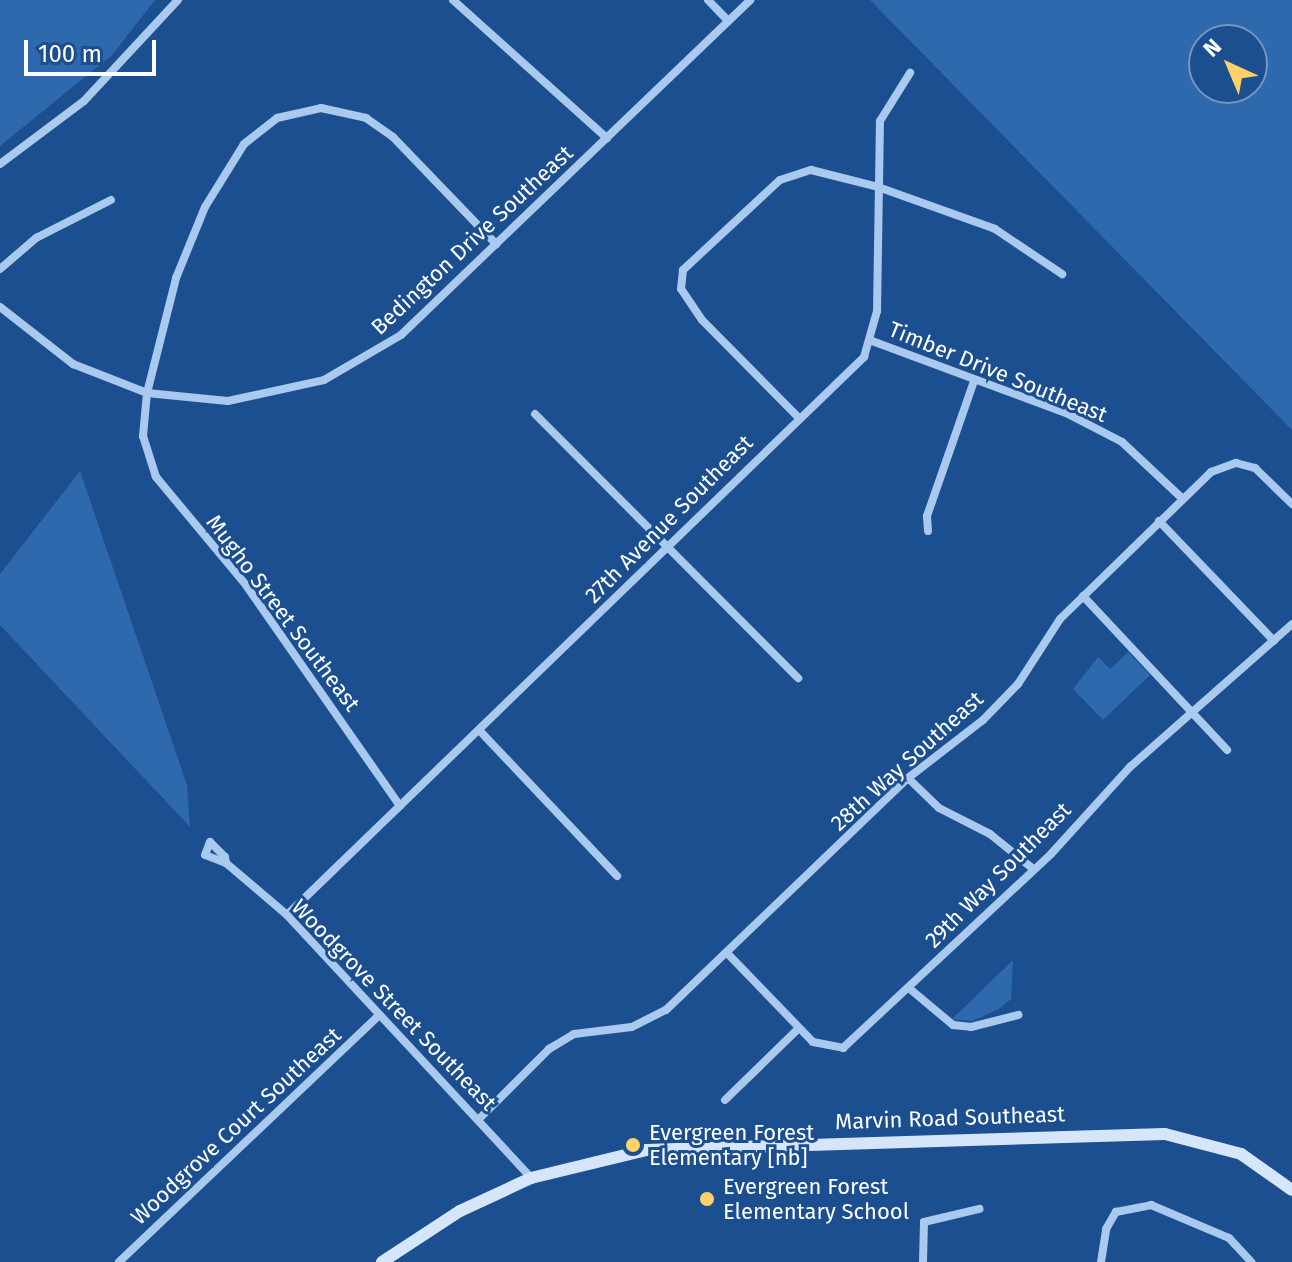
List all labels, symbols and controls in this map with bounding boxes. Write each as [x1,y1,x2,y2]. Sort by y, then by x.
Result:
scale bar [28,24,160,74]
north arrow [1188,24,1268,104]
text: N [1198,33,1227,63]
text: 100 m [38,40,102,68]
street label: Bedington Drive Southeast [366,140,578,340]
street label: Timber Drive Southeast [885,316,1111,428]
street label: 27th Avenue Southeast [580,430,758,608]
street label: Mugho Street Southeast [201,510,365,716]
street label: 28th Way Southeast [825,686,989,836]
street label: 29th Way Southeast [920,797,1076,953]
street label: Woodgrove Street Southeast [286,894,502,1116]
street label: Woodgrove Court Southeast [126,1022,346,1230]
street label: Marvin Road Southeast [835,1101,1065,1135]
place label: Evergreen Forest Elementary [nb] [649,1119,814,1170]
marker: Evergreen Forest Elementary [nb] [624,1136,642,1154]
place label: Evergreen Forest Elementary School [723,1173,909,1224]
marker: Evergreen Forest Elementary School [698,1190,716,1208]

